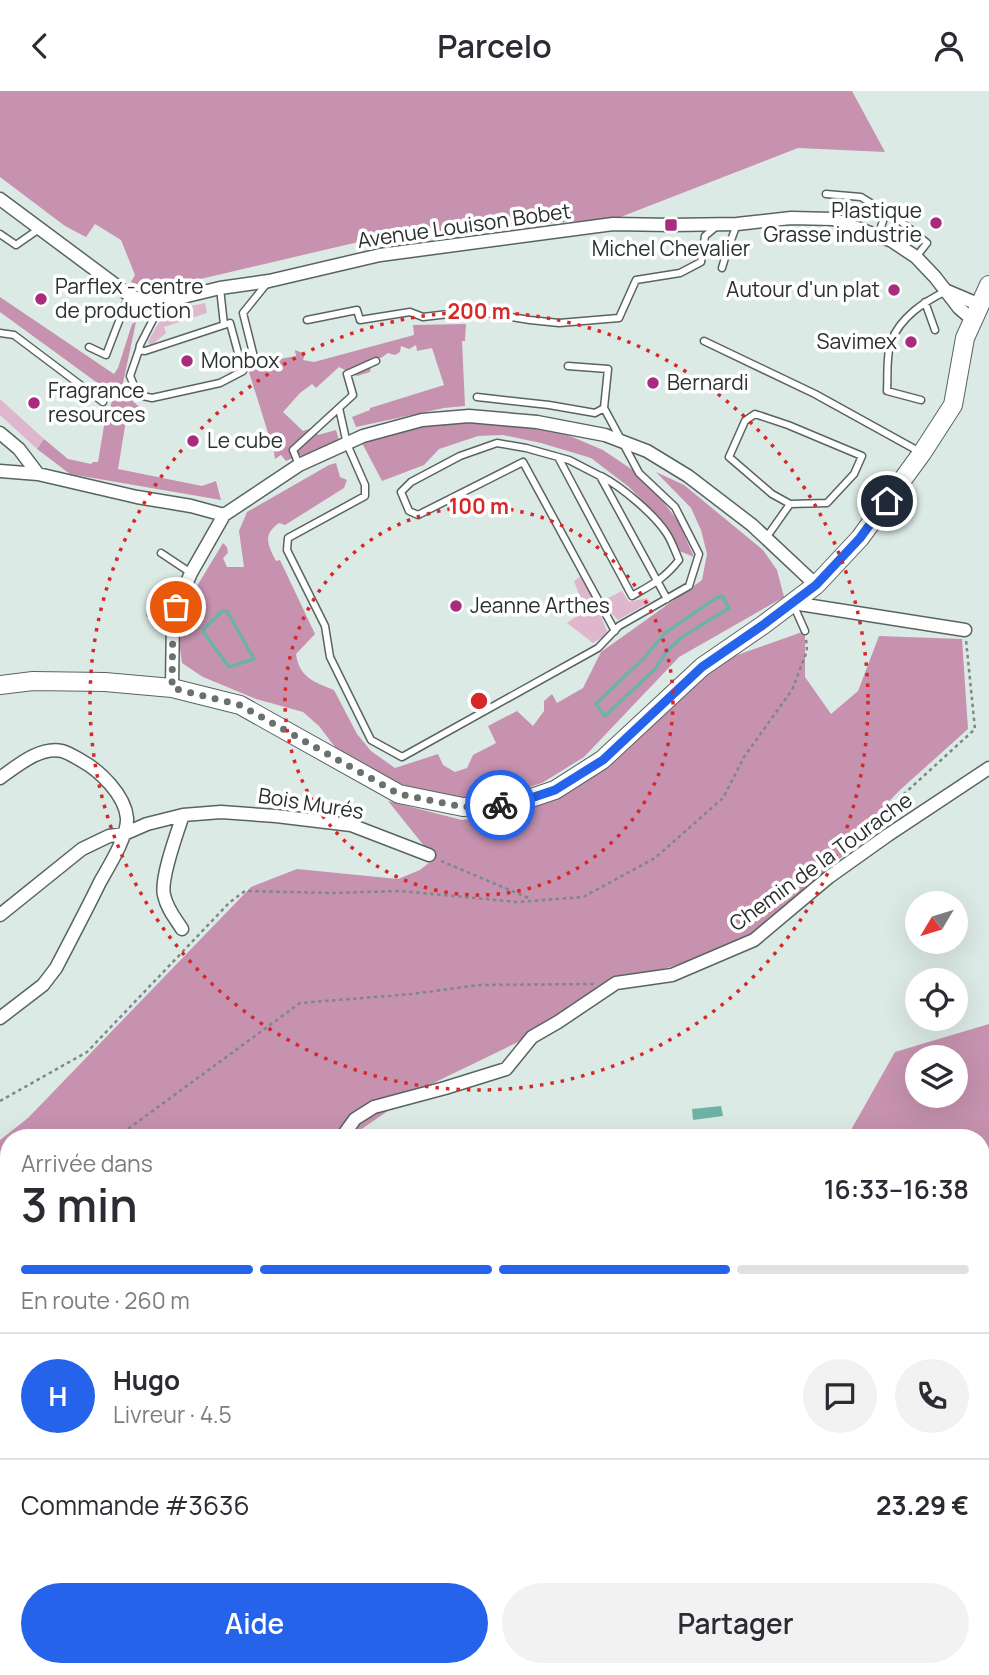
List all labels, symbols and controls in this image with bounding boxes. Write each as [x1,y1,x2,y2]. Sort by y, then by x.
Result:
text: Parcelo [437,24,552,68]
icon: back [21,27,59,65]
icon: person [930,27,968,65]
street label: Avenue Louison Bobet [355,196,572,254]
place label: Plastique Grasse industrie [763,196,922,248]
marker: Plastique Grasse industrie [928,215,944,231]
marker: Michel Chevalier [663,217,679,233]
place label: Michel Chevalier [592,234,751,262]
place label: Parflex - centre de production [55,272,203,324]
place label: Autour d'un plat [726,275,880,303]
marker: Autour d'un plat [886,282,902,298]
marker: Parflex - centre de production [33,291,49,307]
text: 200 m [447,297,511,325]
place label: Savimex [817,327,897,355]
marker: Savimex [903,334,919,350]
place label: Monbox [201,346,279,374]
marker: Monbox [179,353,195,369]
place label: Bernardi [667,368,749,396]
marker: Bernardi [645,375,661,391]
place label: Fragrance resources [48,376,146,428]
marker: Fragrance resources [26,395,42,411]
place label: Le cube [207,426,283,454]
marker: Le cube [185,433,201,449]
pin [857,471,917,531]
icon: home [868,482,906,520]
text: 100 m [449,492,509,520]
pin [146,577,206,637]
icon: bag [157,588,195,626]
place label: Jeanne Arthes [470,591,610,619]
marker: Jeanne Arthes [448,598,464,614]
centre of rings [467,689,491,713]
courier [465,770,535,840]
street label: Bois Murés [256,781,366,825]
street label: Chemin de la Tourache [723,785,917,937]
icon: bike [481,786,519,824]
north arrow [905,891,968,954]
map controls [905,891,968,1108]
button: locate [905,968,968,1031]
button: layers [905,1045,968,1108]
text: Arrivée dans [21,1147,153,1179]
text: 16:33–16:38 [824,1171,969,1207]
text: 3 min [21,1173,138,1236]
text: En route · 260 m [21,1284,190,1316]
button: chat [803,1359,877,1433]
button: phone [895,1359,969,1433]
text: Hugo [113,1362,180,1398]
text: H [49,1378,67,1414]
text: Livreur · 4.5 [113,1398,232,1430]
text: Commande #3636 [21,1487,250,1523]
text: 23.29 € [876,1487,969,1523]
button: Aide [21,1583,488,1663]
button: Partager [502,1583,969,1663]

